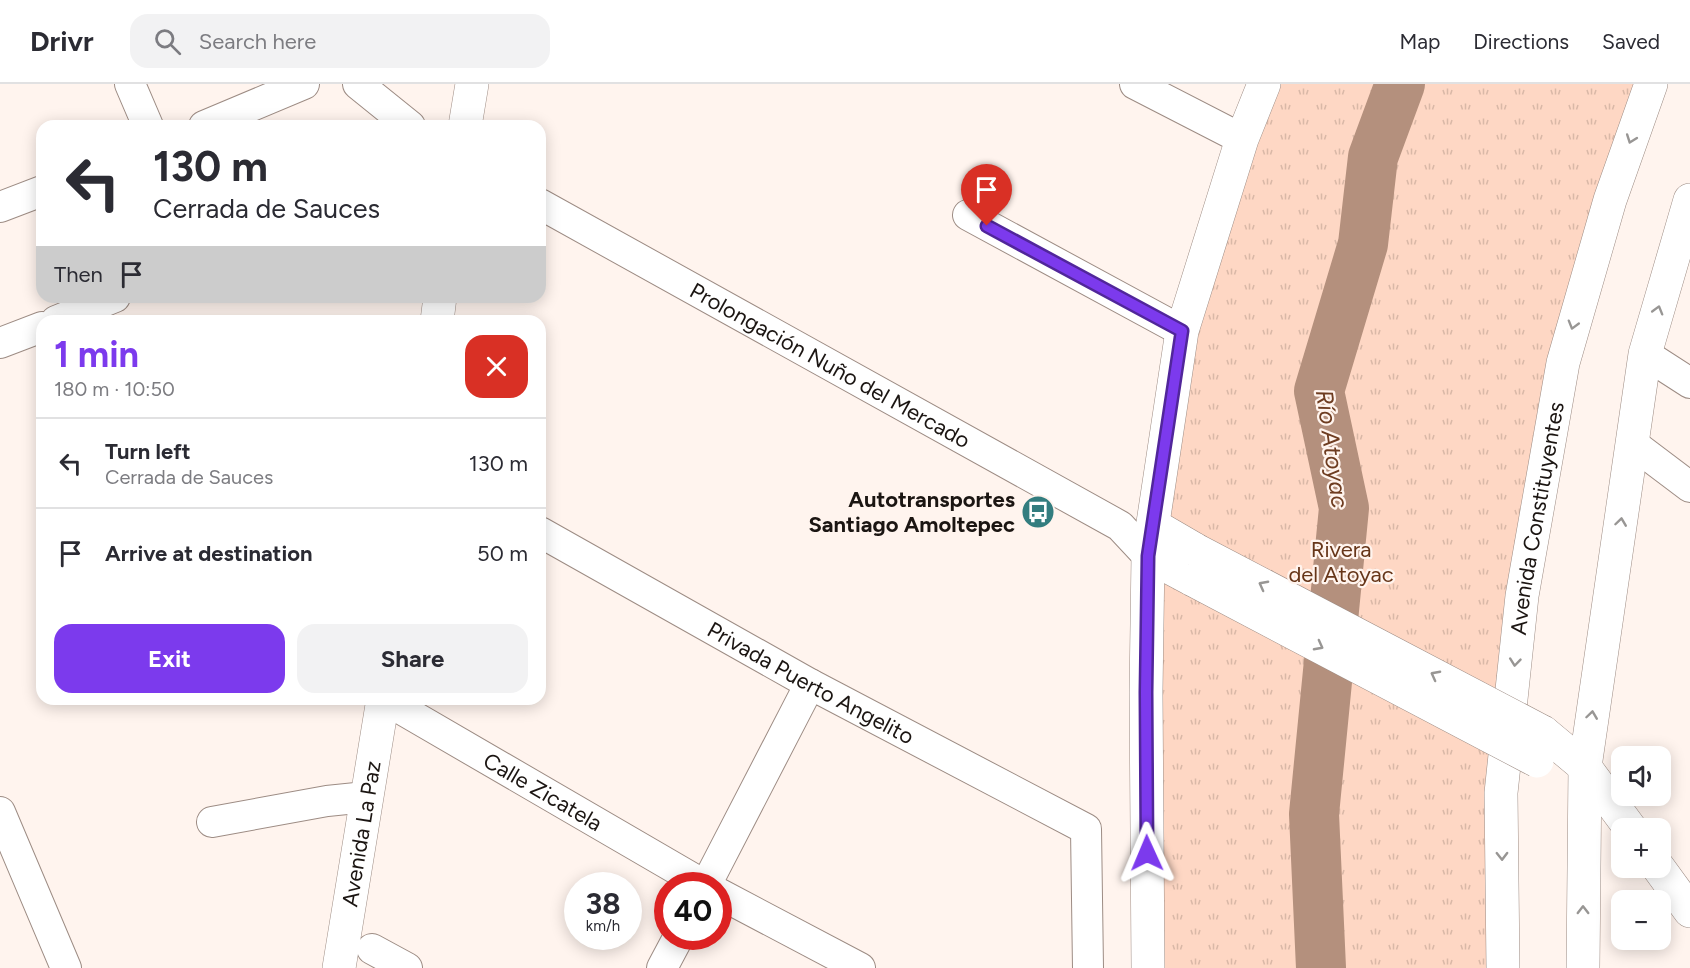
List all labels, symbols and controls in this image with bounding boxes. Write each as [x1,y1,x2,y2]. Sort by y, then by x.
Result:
search box [130,14,550,68]
text: Drivr [30,24,94,58]
icon: search [151,25,184,58]
text: Search here [199,28,316,55]
text: Map [1399,29,1440,54]
text: Directions [1473,29,1569,54]
text: Saved [1602,29,1660,54]
one-way arrow [1626,133,1639,144]
text: 130 m [153,141,268,192]
icon: left [54,144,132,222]
pin [961,164,1012,226]
icon: arrive [970,173,1003,206]
text: Cerrada de Sauces [153,192,380,225]
icon: arrive [115,258,148,291]
text: Then [54,261,103,288]
street label: Prolongación Nuño del Mercado [685,277,975,454]
one-way arrow [1651,305,1663,316]
one-way arrow [1568,319,1580,330]
text: 1 min [54,333,139,376]
button: close [465,335,528,398]
text: 180 m · 10:50 [54,377,175,401]
water label: Río Atoyac [1310,388,1355,510]
street label: Avenida Constituyentes [1505,400,1570,636]
text: Turn left [105,438,191,465]
icon: left [54,447,87,480]
text: 130 m [469,450,528,477]
text: Cerrada de Sauces [105,465,273,489]
place label: Autotransportes Santiago Amoltepec [809,486,1015,538]
bus stop icon: Autotransportes Santiago Amoltepec [1020,494,1056,530]
one-way arrow [1614,518,1626,527]
park label: Rivera del Atoyac [1288,536,1394,588]
icon: arrive [54,537,87,570]
text: Arrive at destination [105,540,313,567]
text: 50 m [477,540,528,567]
one-way arrow [1258,580,1269,592]
street label: Privada Puerto Angelito [703,616,919,750]
button: Exit [54,624,285,693]
button: Share [297,624,528,693]
one-way arrow [1312,639,1323,650]
one-way arrow [1509,657,1522,666]
one-way arrow [1431,671,1442,682]
one-way arrow [1586,710,1598,720]
map controls [1611,746,1671,950]
button: sound [1611,746,1671,806]
street label: Calle Zicatela [479,747,607,837]
street label: Avenida La Paz [336,759,387,909]
button: + [1611,818,1671,878]
position arrow [1115,821,1179,885]
one-way arrow [1496,852,1508,861]
speed limit sign: 40 [654,872,732,950]
text: 38 [585,885,621,922]
button: − [1611,890,1671,950]
one-way arrow [1577,905,1589,914]
text: km/h [586,917,620,935]

